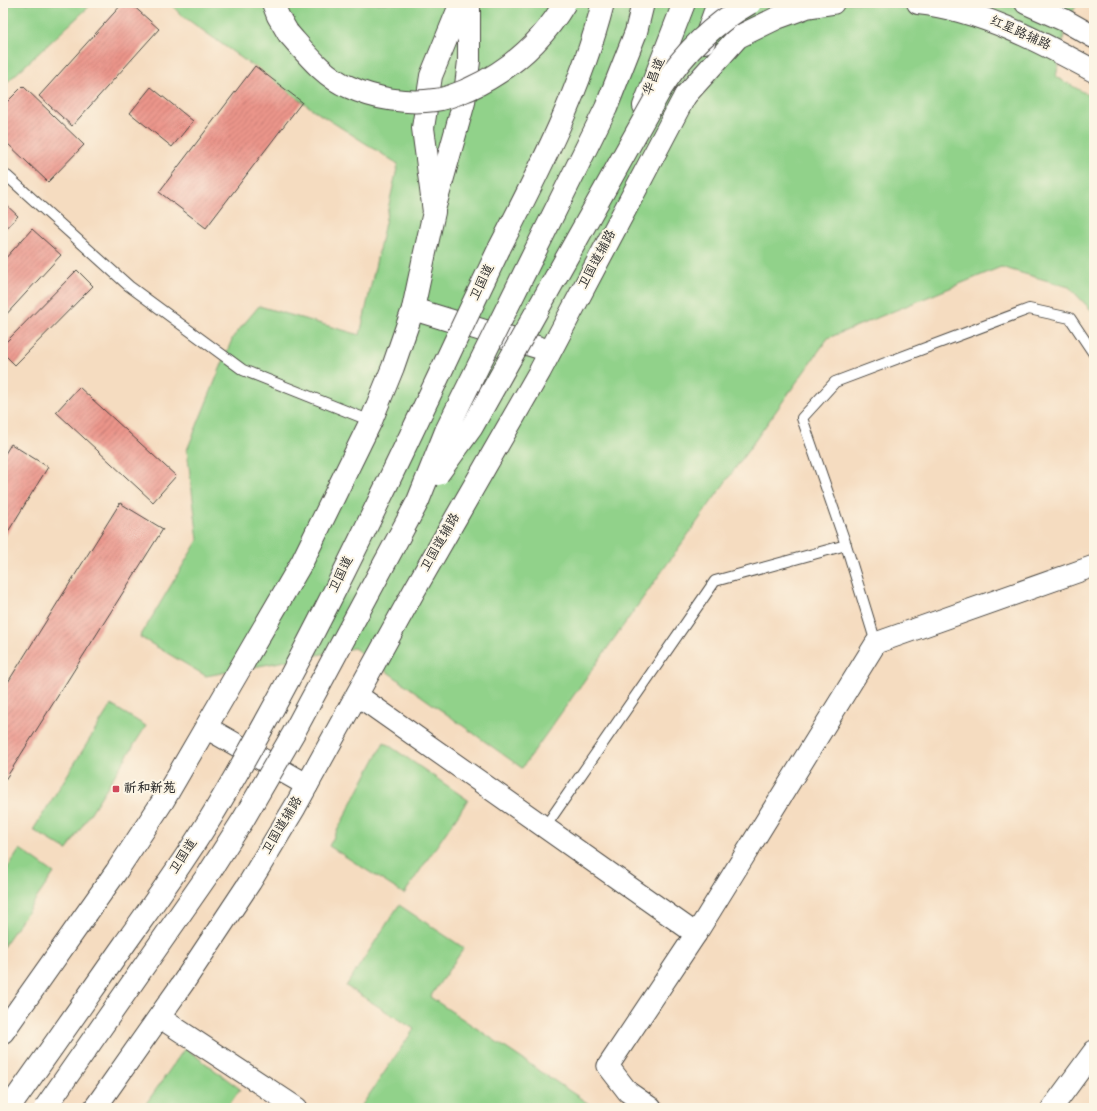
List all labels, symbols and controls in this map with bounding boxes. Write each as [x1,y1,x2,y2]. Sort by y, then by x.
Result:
street label: 红星路辅路 [987,13,1053,54]
street label: 华昌道 [640,56,669,98]
street label: 卫国道辅路 [575,227,620,292]
street label: 卫国道 [467,262,498,304]
street label: 卫国道辅路 [417,511,464,575]
street label: 卫国道 [326,554,357,596]
place label: 祈和新苑 [124,781,176,797]
marker: 祈和新苑 [111,784,121,794]
street label: 卫国道辅路 [259,794,306,858]
street label: 卫国道 [166,836,201,877]

